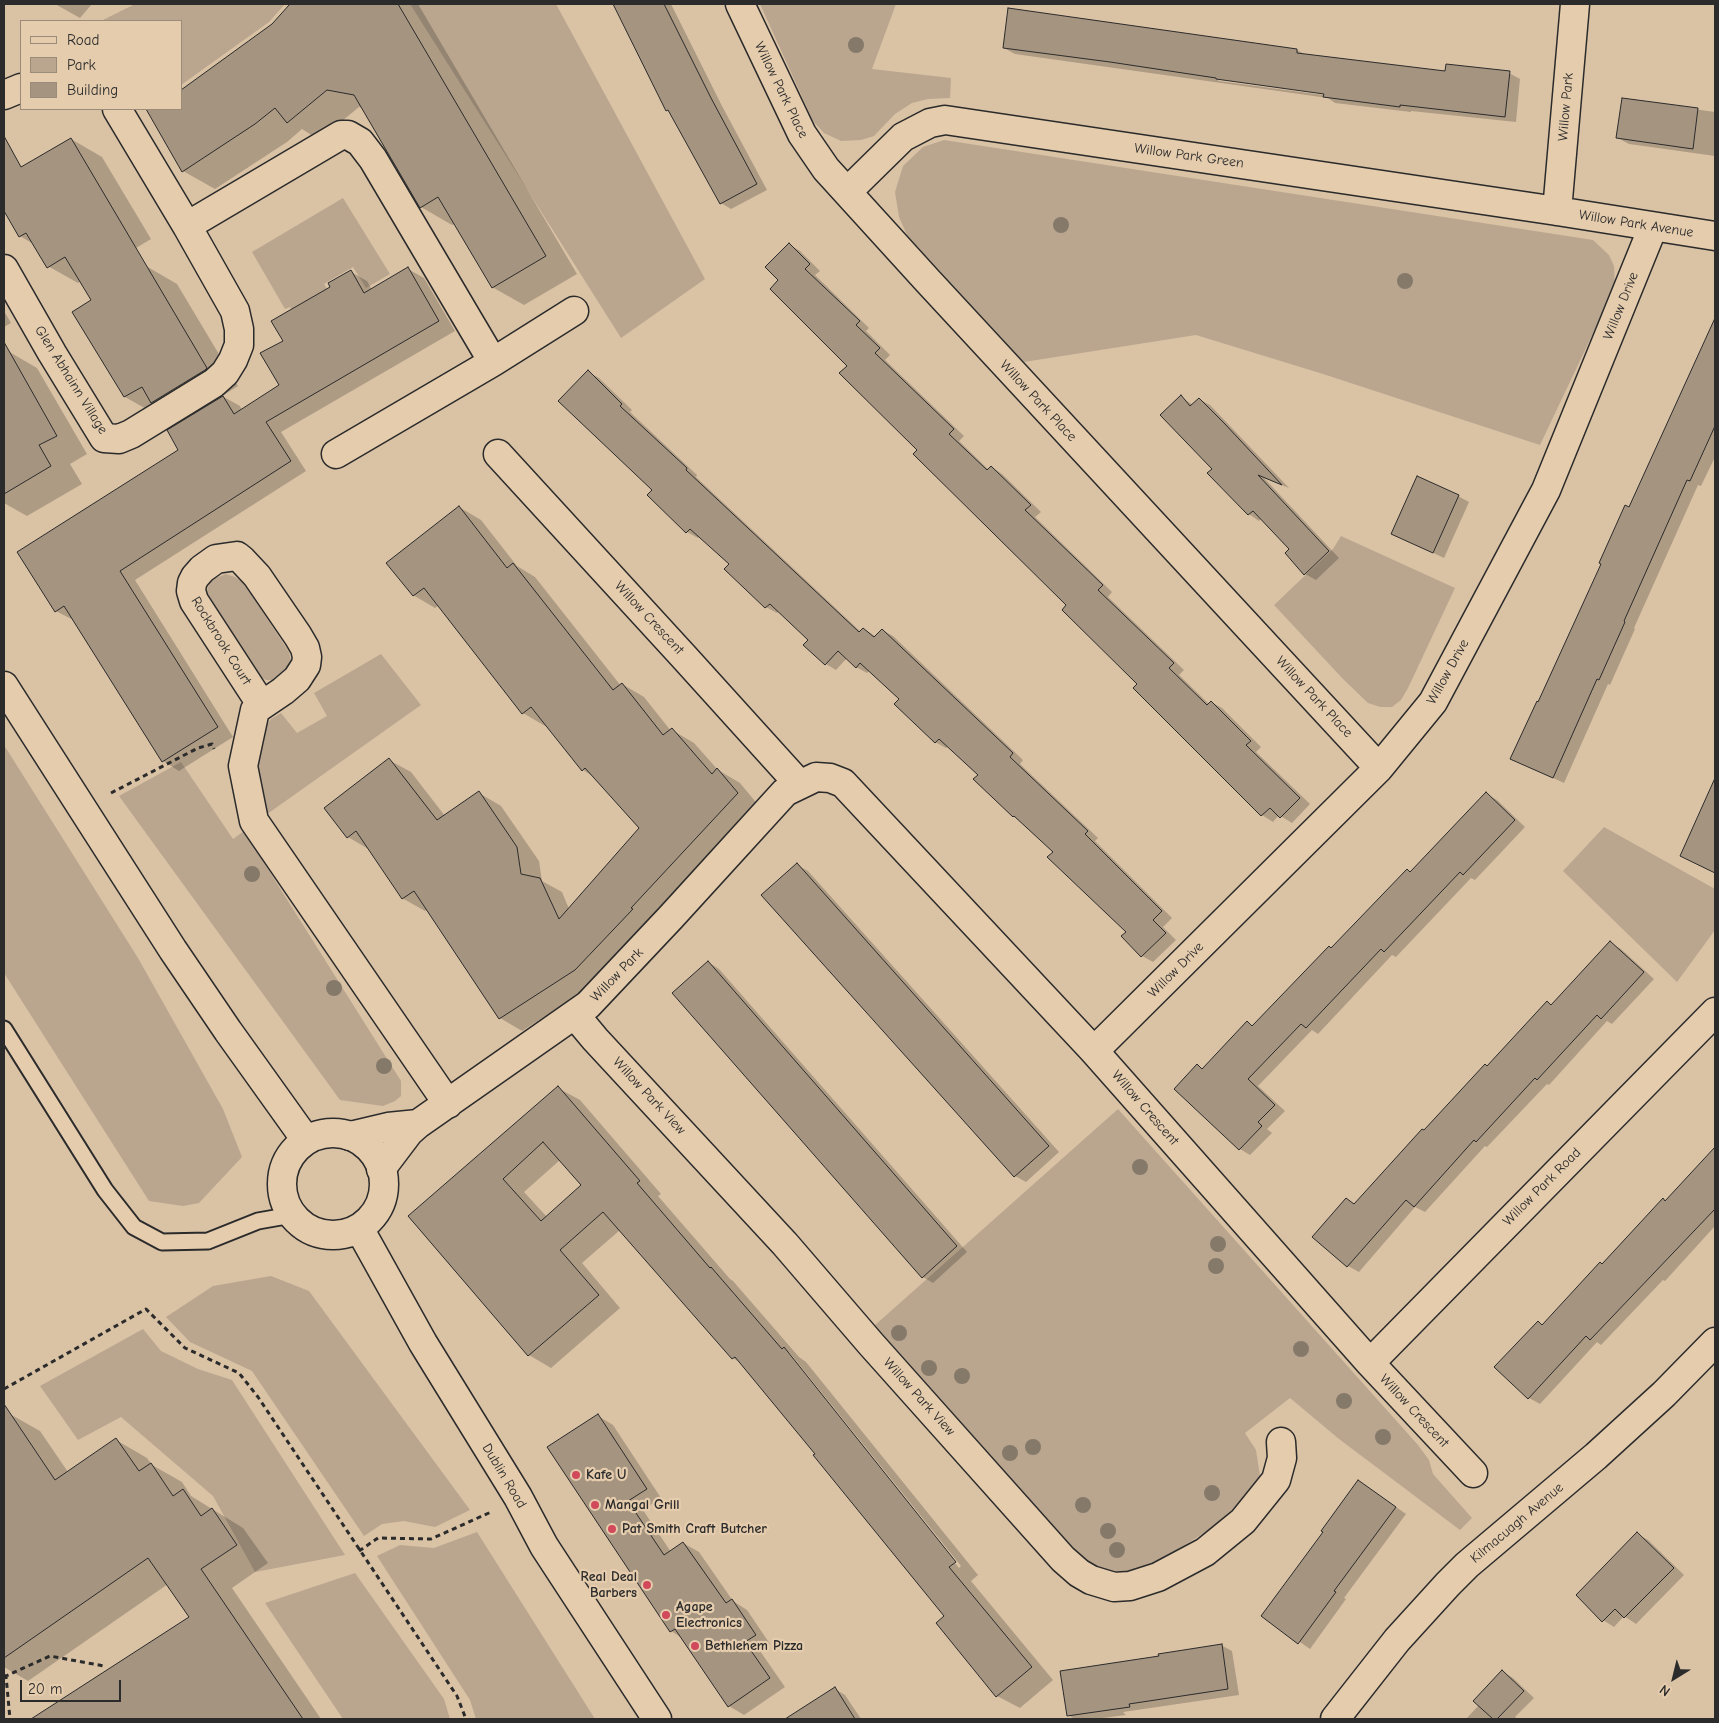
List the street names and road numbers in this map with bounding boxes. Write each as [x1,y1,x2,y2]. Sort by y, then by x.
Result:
street label: Willow Park Place [750,39,812,141]
street label: Willow Park [1555,72,1577,142]
street label: Willow Park Green [1133,140,1245,172]
street label: Willow Park Avenue [1577,207,1695,241]
street label: Willow Drive [1600,270,1642,342]
street label: Glen Abhainn Village [31,323,111,437]
street label: Willow Park Place [996,357,1080,445]
street label: Willow Crescent [611,578,687,658]
street label: Rockbrook Court [187,594,255,688]
street label: Willow Drive [1423,636,1473,708]
street label: Willow Park Place [1272,653,1356,741]
street label: Willow Drive [1145,939,1207,1001]
street label: Willow Park [587,944,647,1006]
street label: Willow Park View [609,1054,689,1138]
street label: Willow Crescent [1108,1067,1182,1149]
street label: Willow Park Road [1499,1144,1585,1230]
street label: Willow Park View [880,1354,958,1440]
street label: Willow Crescent [1376,1371,1452,1451]
street label: Dublin Road [478,1441,530,1511]
street label: Kilmacuagh Avenue [1467,1479,1567,1567]

